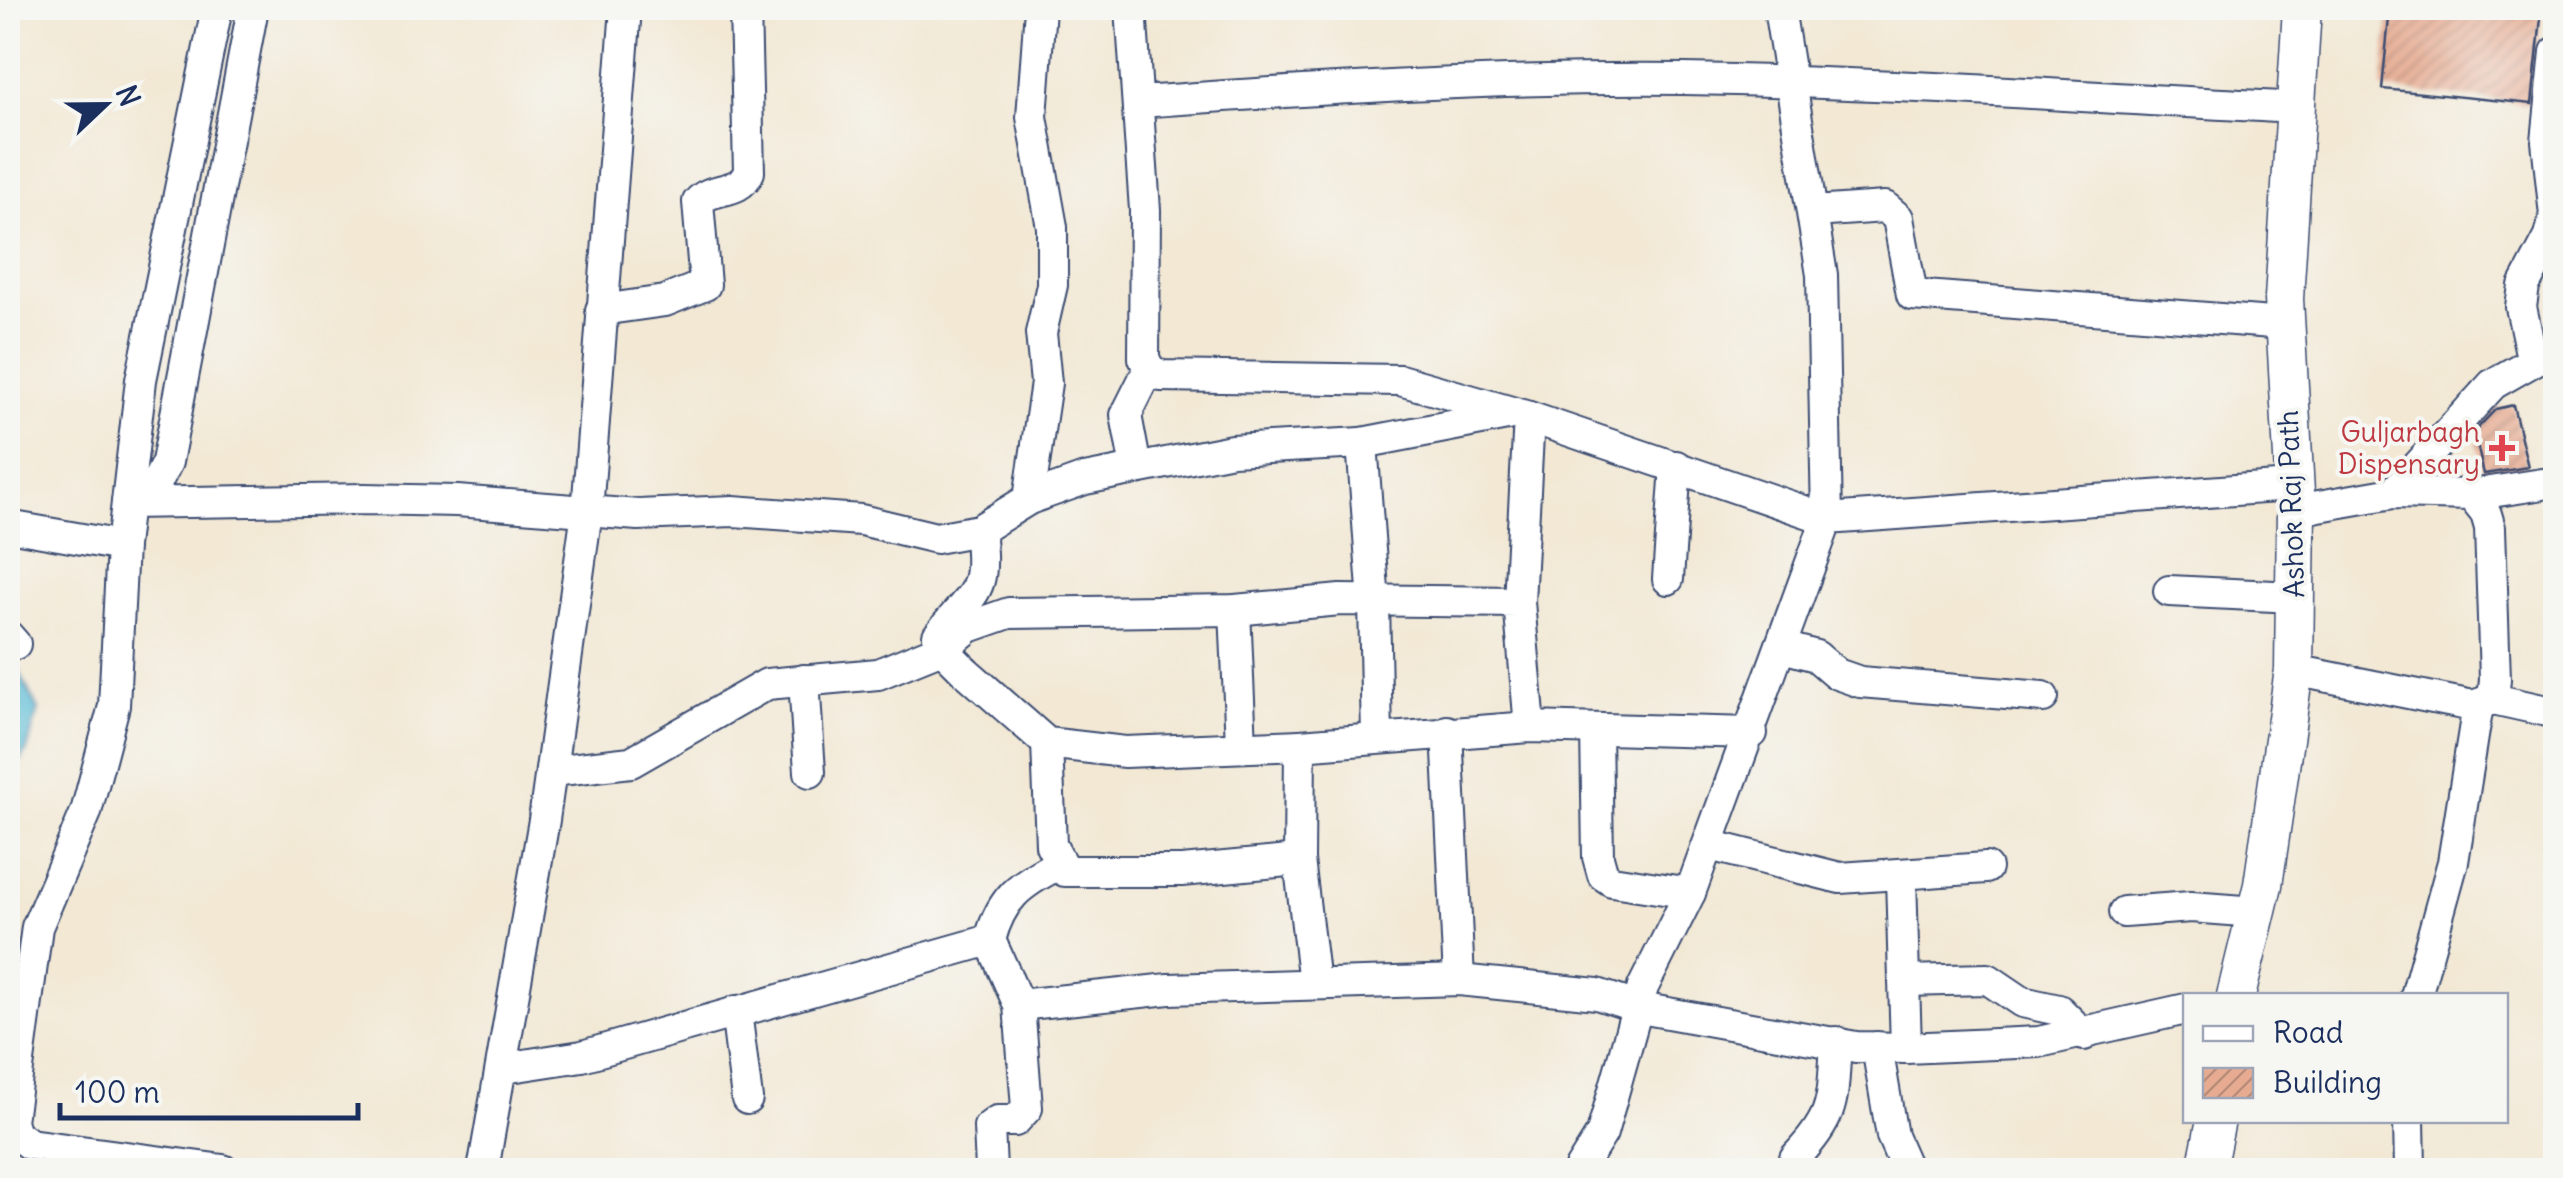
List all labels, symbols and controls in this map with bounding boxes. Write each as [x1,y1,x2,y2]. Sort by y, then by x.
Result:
north arrow [55,55,155,155]
text: N [108,80,148,111]
street label: Ashok Raj Path [2270,409,2312,599]
place label: Guljarbagh Dispensary [2338,414,2480,482]
marker: Guljarbagh Dispensary [2489,435,2515,461]
legend [2183,993,2508,1123]
text: Road [2273,1013,2343,1051]
scale bar [60,1058,358,1120]
text: Building [2273,1063,2382,1101]
text: 100 m [75,1073,160,1111]

